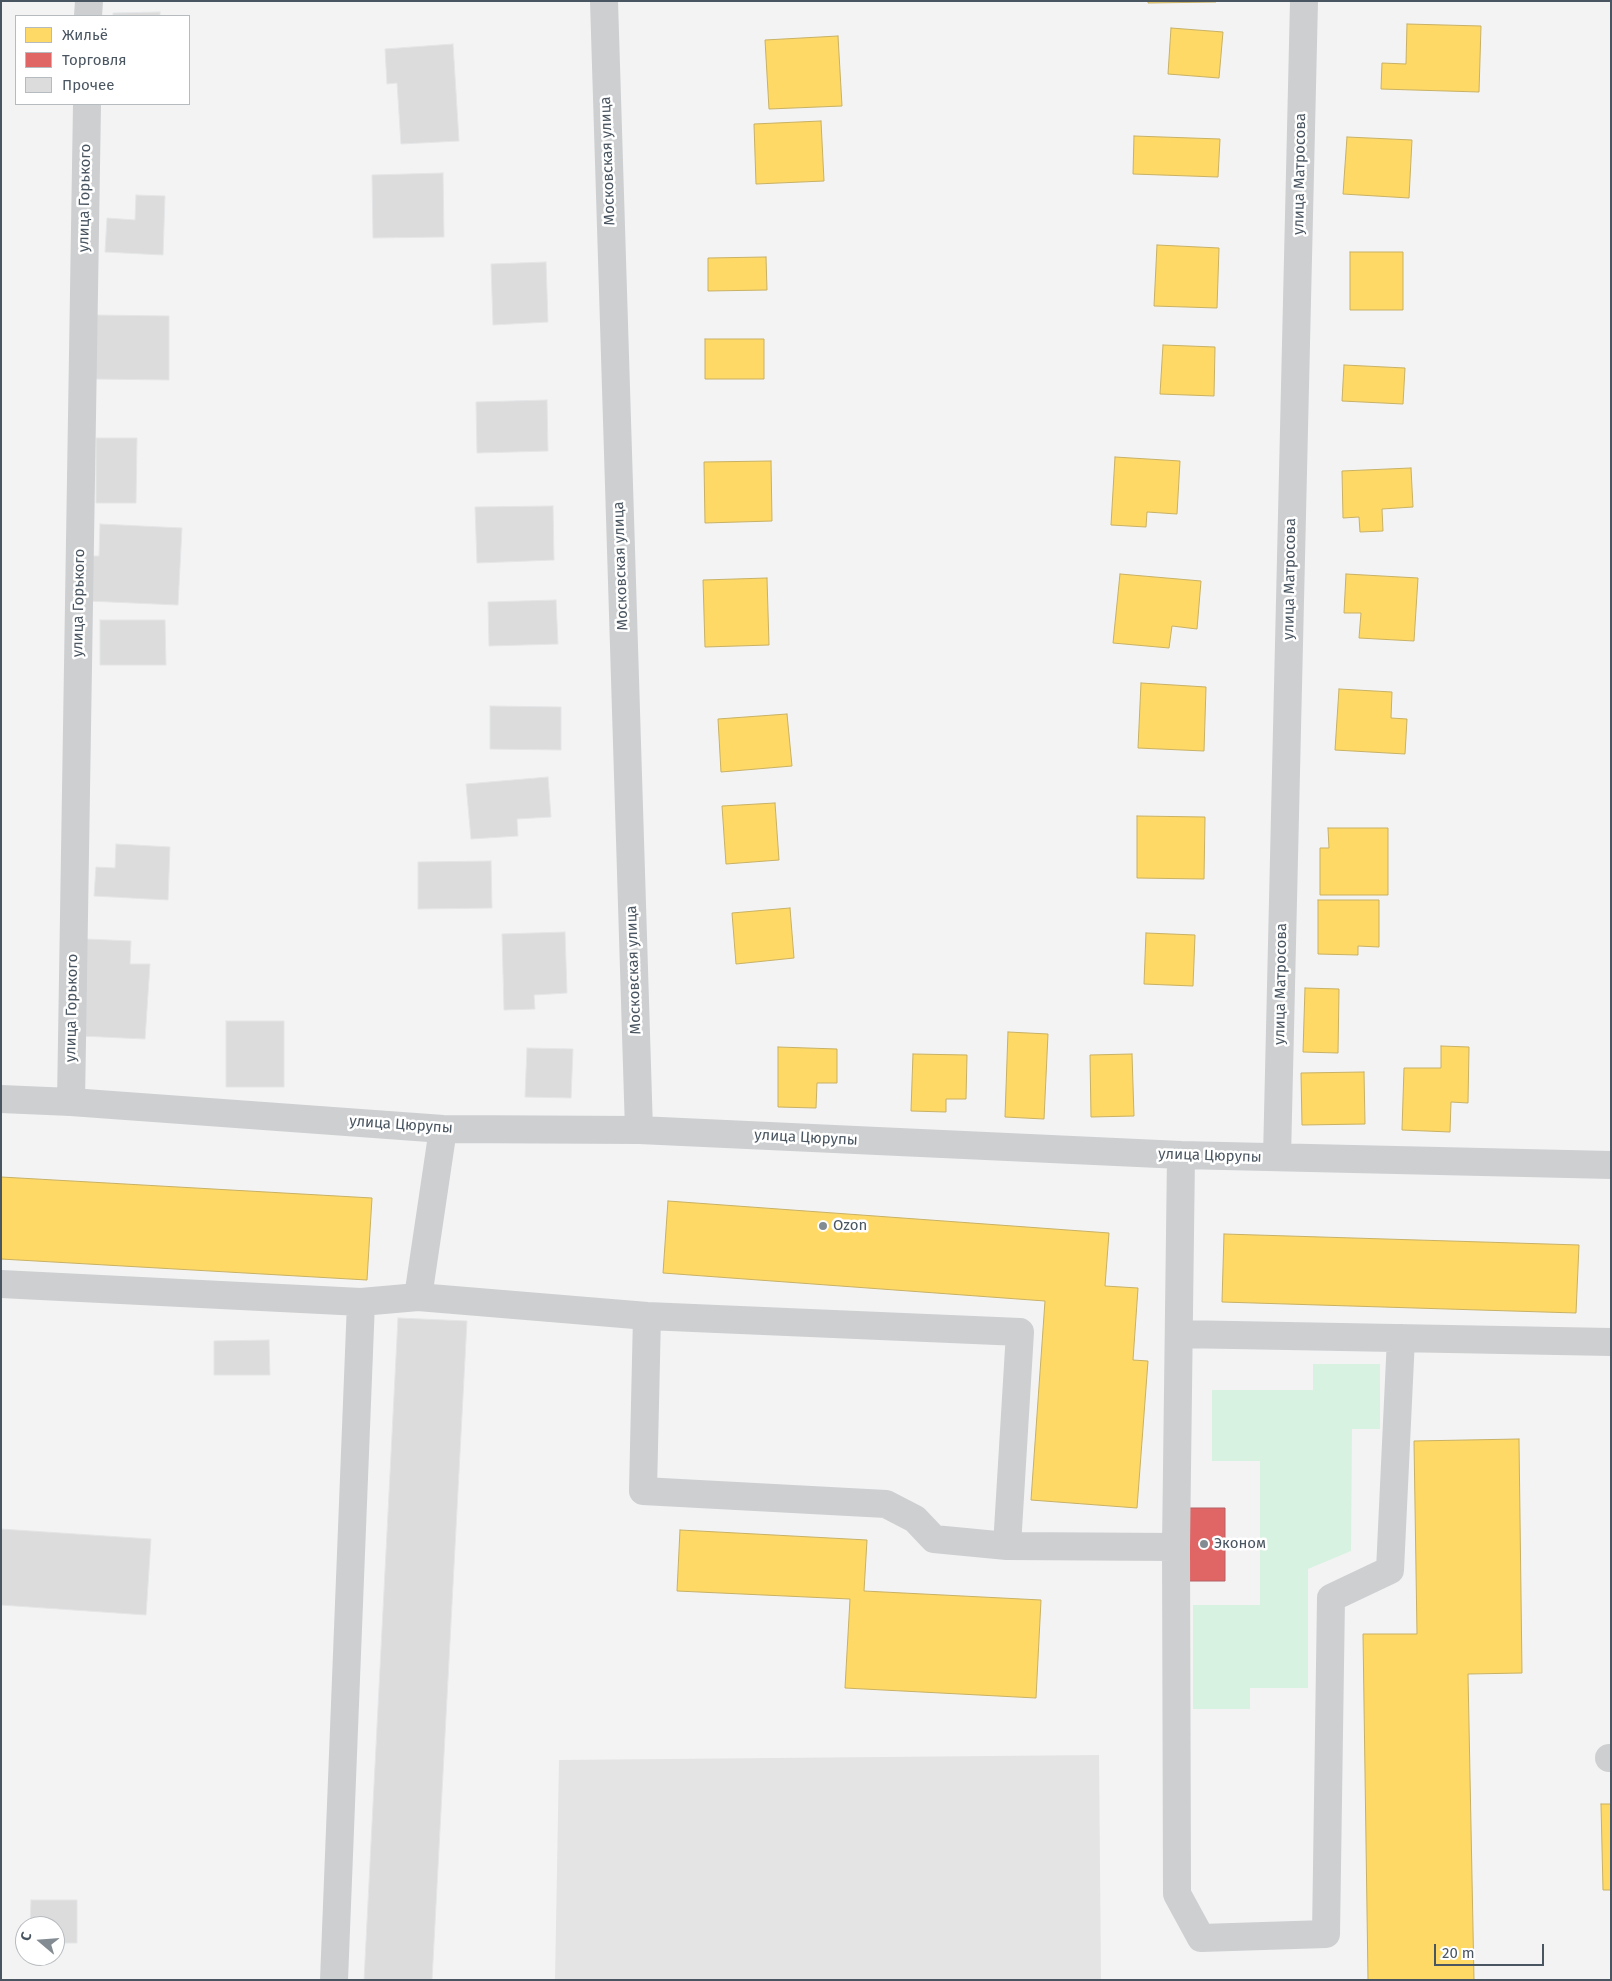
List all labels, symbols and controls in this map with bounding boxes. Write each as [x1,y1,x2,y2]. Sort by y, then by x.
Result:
legend [15,15,190,105]
text: Жильё [62,26,108,44]
text: Торговля [62,51,127,69]
text: Прочее [62,76,114,94]
street label: Московская улица [597,96,619,226]
street label: улица Матросова [1290,113,1310,235]
street label: улица Горького [75,144,95,252]
street label: Московская улица [610,501,632,631]
street label: улица Матросова [1280,518,1300,640]
street label: улица Горького [69,549,89,657]
street label: Московская улица [623,905,645,1035]
street label: улица Матросова [1271,923,1291,1045]
street label: улица Горького [62,954,82,1062]
street label: улица Цюрупы [349,1112,453,1138]
street label: улица Цюрупы [754,1126,858,1150]
street label: улица Цюрупы [1158,1145,1262,1167]
place label: Ozon [833,1217,867,1235]
marker: Ozon [817,1220,829,1232]
place label: Эконом [1214,1535,1266,1553]
marker: Эконом [1198,1538,1210,1550]
north arrow [15,1916,65,1966]
text: С [17,1930,36,1943]
scale bar [1437,1934,1547,1966]
text: 20 m [1442,1944,1475,1962]

